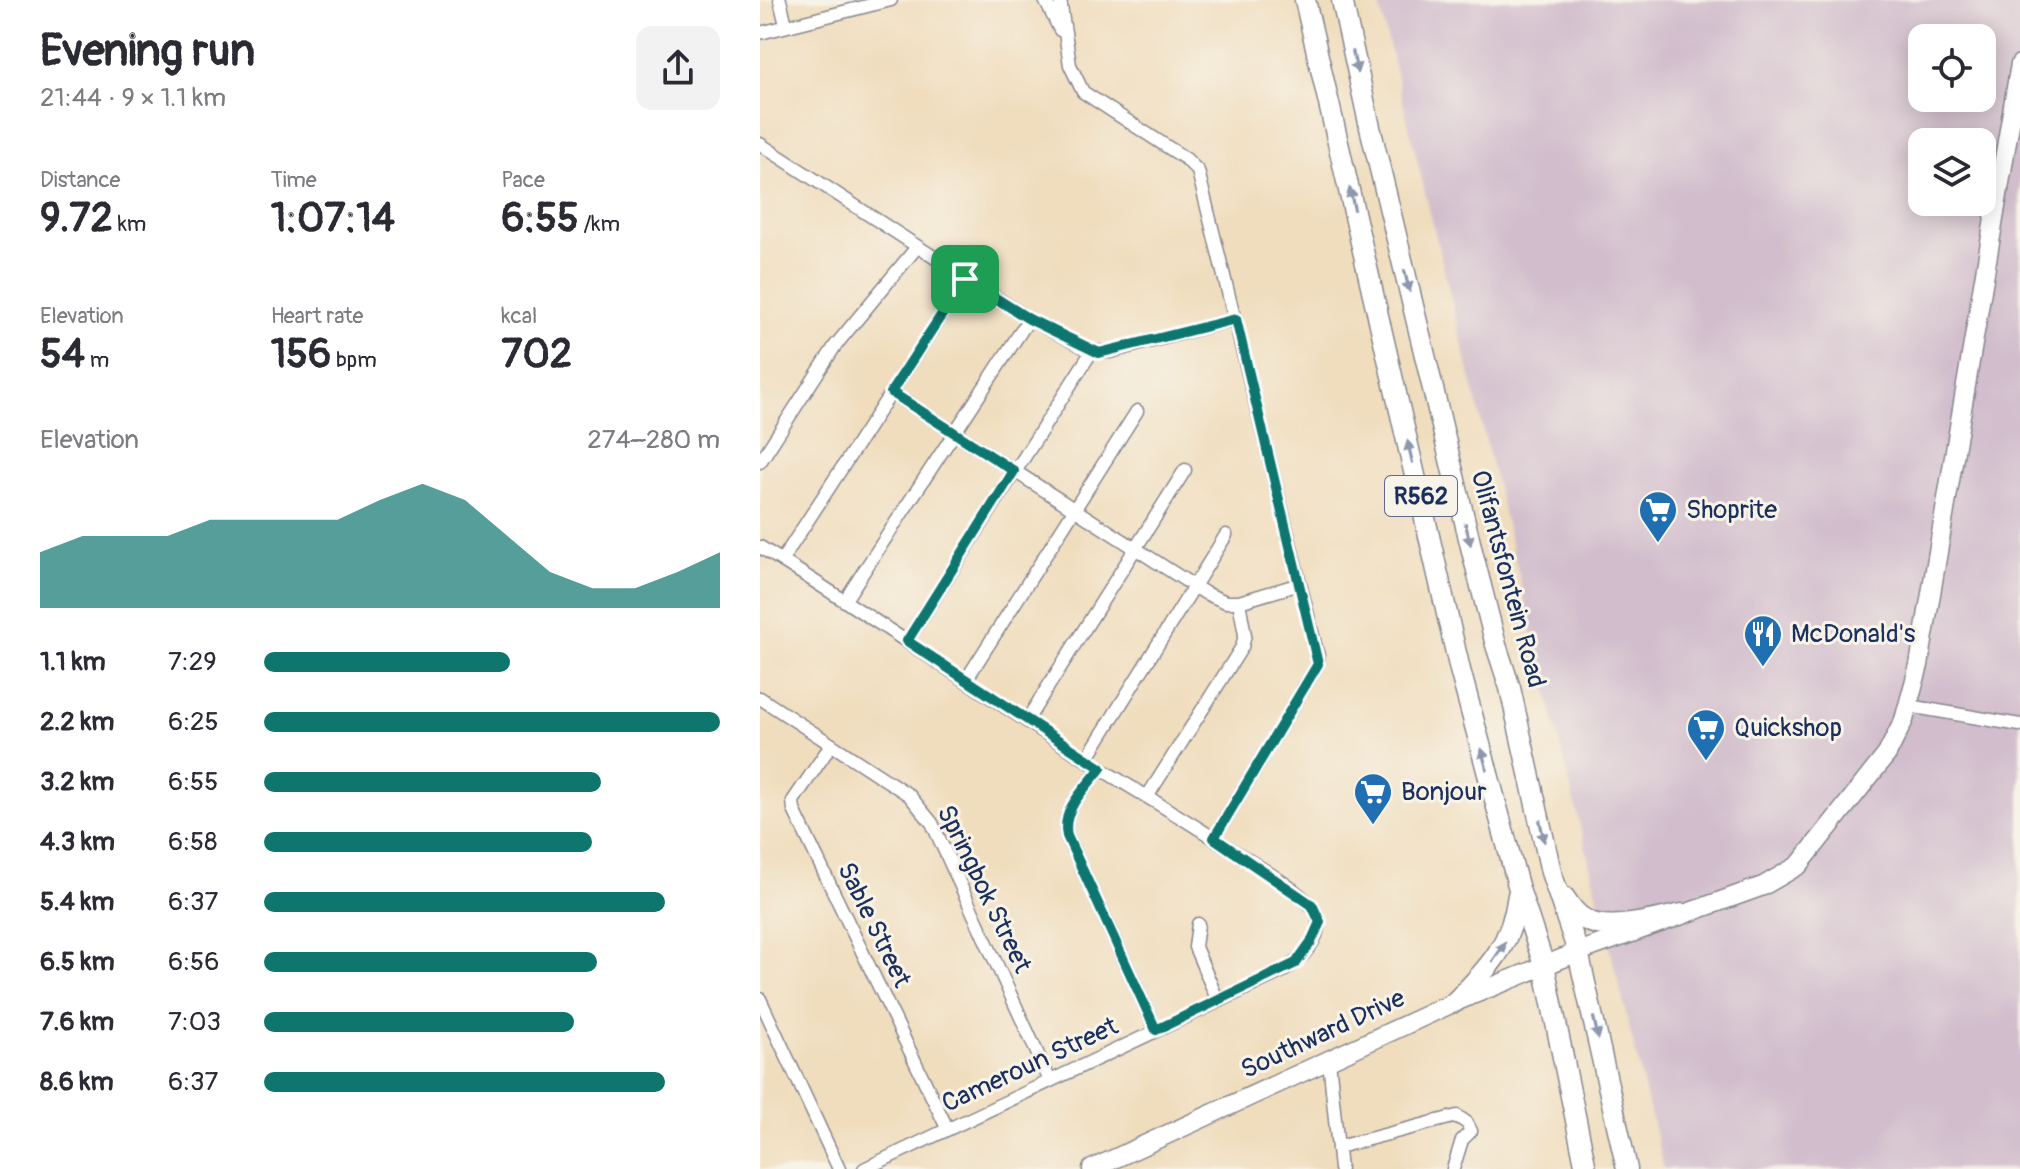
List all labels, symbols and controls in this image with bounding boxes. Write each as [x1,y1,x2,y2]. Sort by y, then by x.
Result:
text: Evening run [40,24,255,79]
map controls [1908,24,1996,216]
button: locate [1908,24,1996,112]
button: share [636,26,720,110]
one-way arrow [1349,49,1362,74]
text: 21:44 · 9 × 1.1 km [40,82,226,114]
button: layers [1908,128,1996,216]
text: Distance [40,166,120,194]
text: Time [271,166,317,194]
text: Pace [501,166,545,194]
one-way arrow [1345,186,1357,211]
text: 9.72 [40,194,113,243]
text: 1:07:14 [271,194,395,243]
text: 6:55 [501,194,579,243]
text: km [113,210,146,238]
text: /km [579,210,620,238]
pin [931,245,999,313]
icon: arrive [943,257,987,301]
one-way arrow [1401,268,1413,293]
text: Elevation [40,302,124,330]
text: Heart rate [271,302,363,330]
text: kcal [501,302,537,330]
text: 54 [40,330,85,379]
text: 156 [271,330,331,379]
text: 702 [501,330,572,379]
text: m [85,346,109,374]
text: bpm [331,346,377,374]
text: Elevation [40,424,139,456]
text: 274–280 m [587,424,720,456]
one-way arrow [1404,439,1416,464]
street label: Olifantsfontein Road [1464,467,1552,691]
road number: R562 [1385,476,1457,516]
supermarket icon: Shoprite [1637,489,1679,544]
place label: Shoprite [1686,494,1777,526]
one-way arrow [1462,521,1475,546]
restaurant icon: McDonald's [1742,613,1784,668]
place label: McDonald's [1791,618,1916,650]
text: 1.1 km [40,646,106,678]
text: 7:29 [168,646,217,678]
text: 2.2 km [40,706,114,738]
text: 6:25 [168,706,219,738]
supermarket icon: Quickshop [1685,707,1727,762]
place label: Quickshop [1734,712,1842,744]
one-way arrow [1477,747,1489,772]
text: 3.2 km [40,766,114,798]
text: 6:55 [168,766,218,798]
supermarket icon: Bonjour [1352,771,1394,826]
place label: Bonjour [1401,776,1487,808]
street label: Springbok Street [930,800,1039,979]
one-way arrow [1536,819,1549,844]
text: 4.3 km [40,826,115,858]
text: 6:58 [168,826,217,858]
street label: Sable Street [830,857,918,993]
text: 5.4 km [40,886,114,918]
text: 6:37 [168,886,218,918]
one-way arrow [1491,941,1506,962]
text: 6.5 km [40,946,115,978]
text: 6:56 [168,946,219,978]
street label: Southward Drive [1236,982,1410,1086]
text: 7.6 km [40,1006,114,1038]
text: 7:03 [168,1006,221,1038]
street label: Cameroun Street [937,1010,1124,1120]
one-way arrow [1590,1016,1603,1041]
text: 8.6 km [40,1066,114,1098]
text: 6:37 [168,1066,218,1098]

